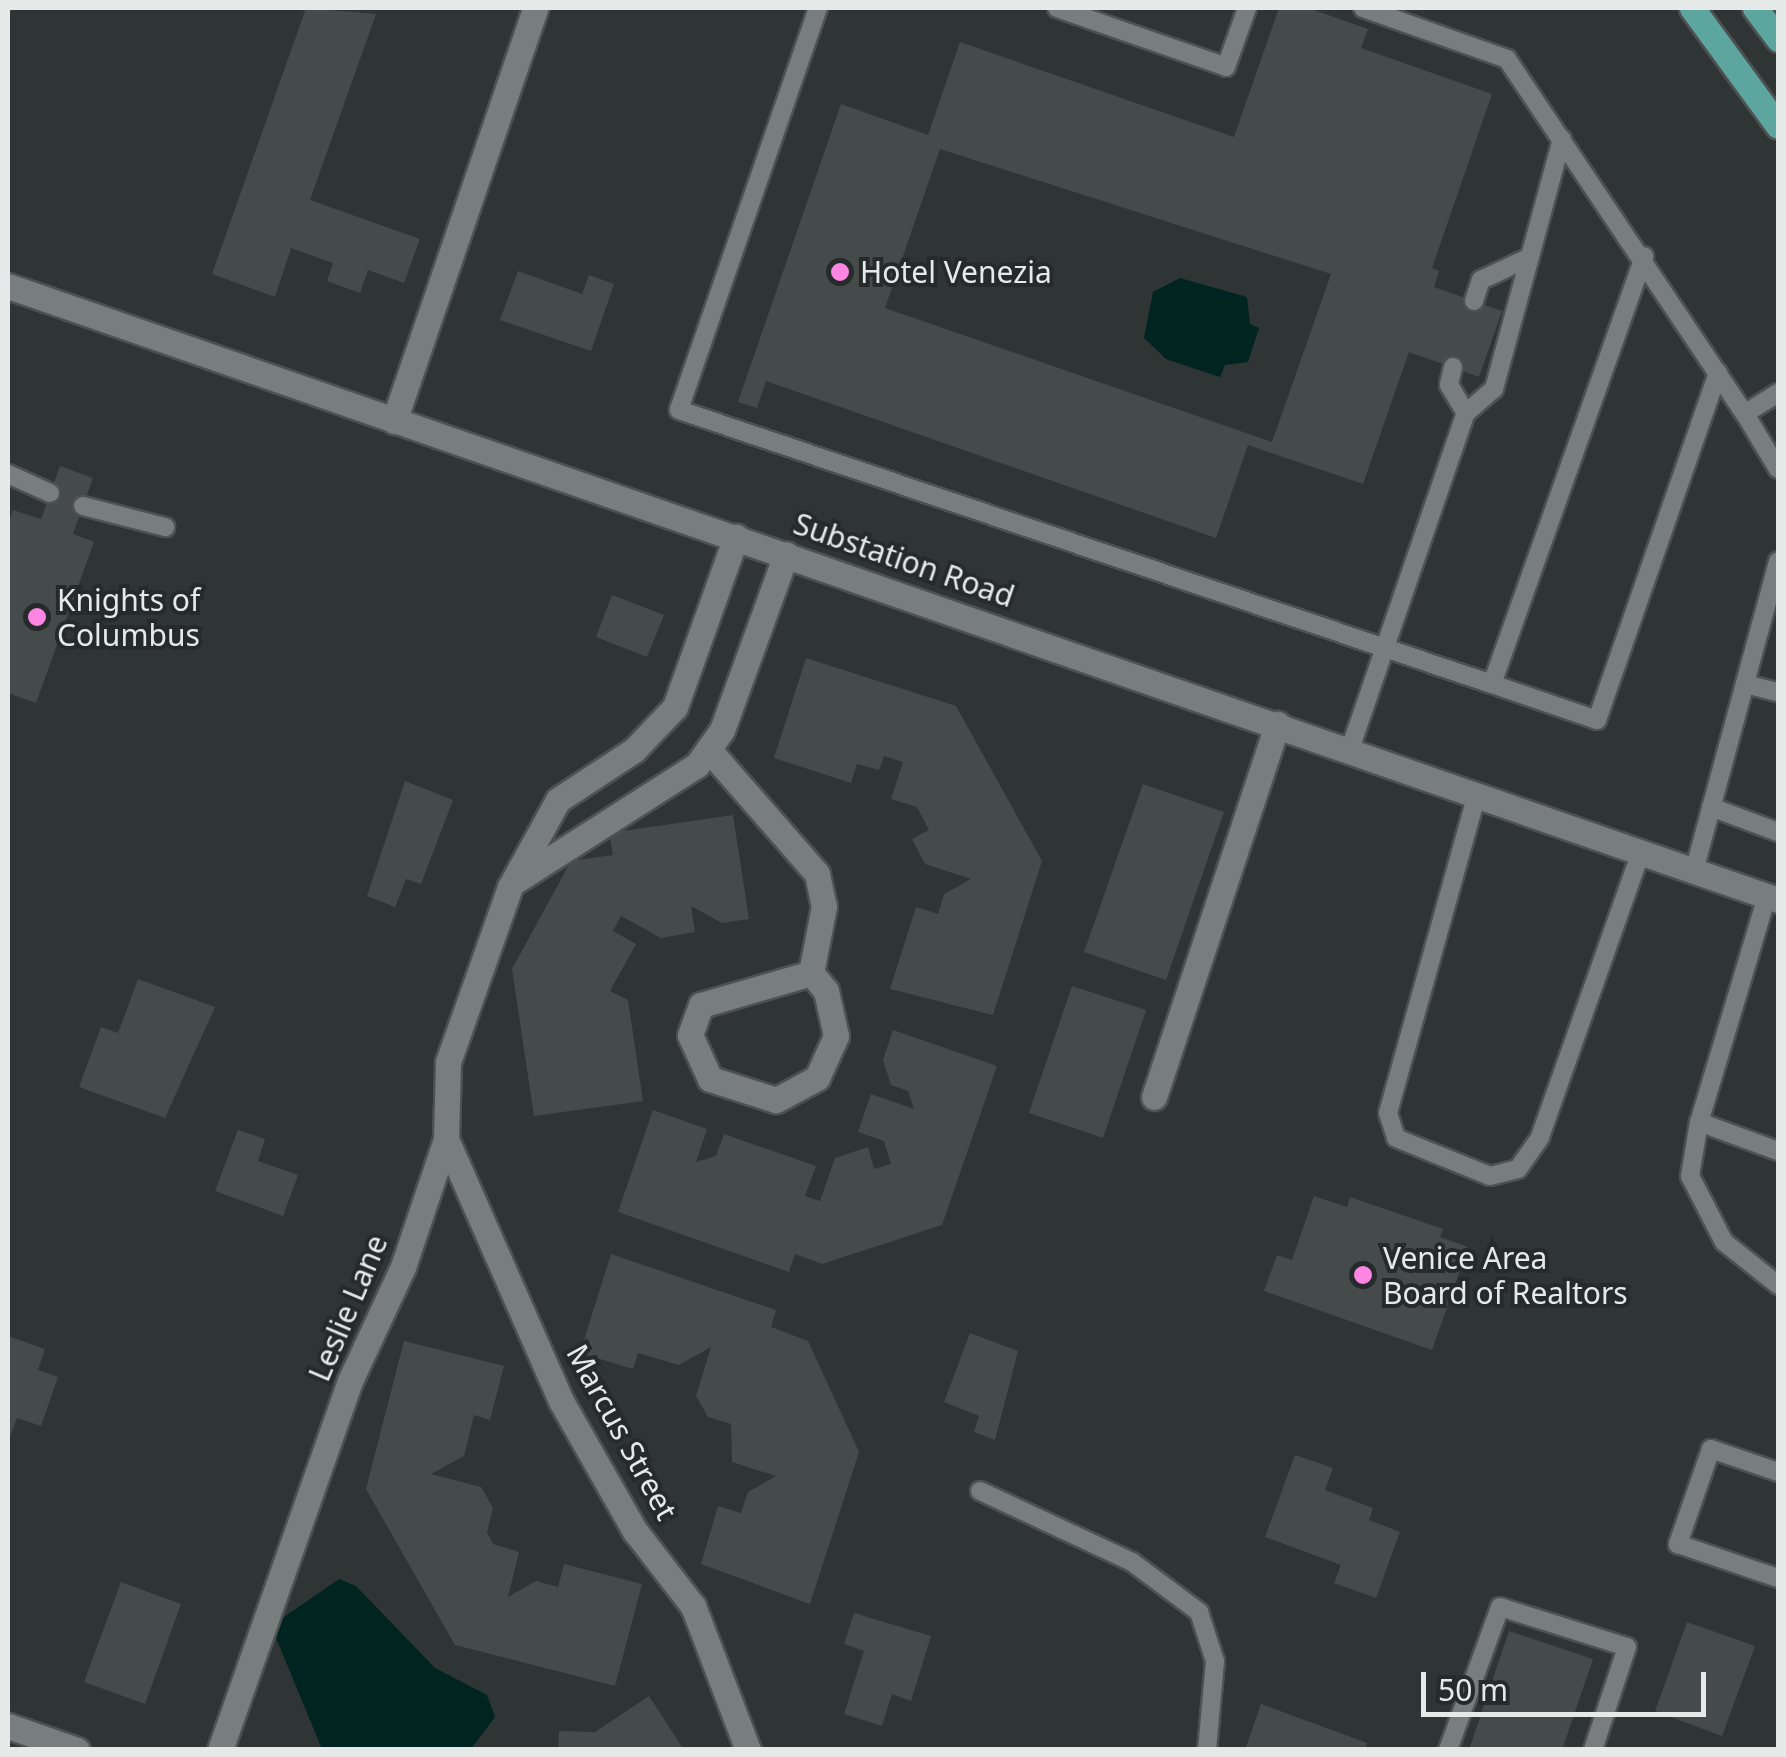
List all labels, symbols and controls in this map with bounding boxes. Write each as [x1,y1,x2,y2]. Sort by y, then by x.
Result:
place label: Hotel Venezia [860,254,1052,290]
marker: Hotel Venezia [829,261,851,283]
street label: Substation Road [789,505,1019,615]
place label: Knights of Columbus [57,582,200,652]
marker: Knights of Columbus [26,606,48,628]
street label: Leslie Lane [301,1230,395,1386]
place label: Venice Area Board of Realtors [1383,1240,1628,1310]
marker: Venice Area Board of Realtors [1352,1264,1374,1286]
street label: Marcus Street [559,1338,685,1526]
scale bar [1426,1652,1711,1714]
text: 50 m [1438,1669,1508,1710]

